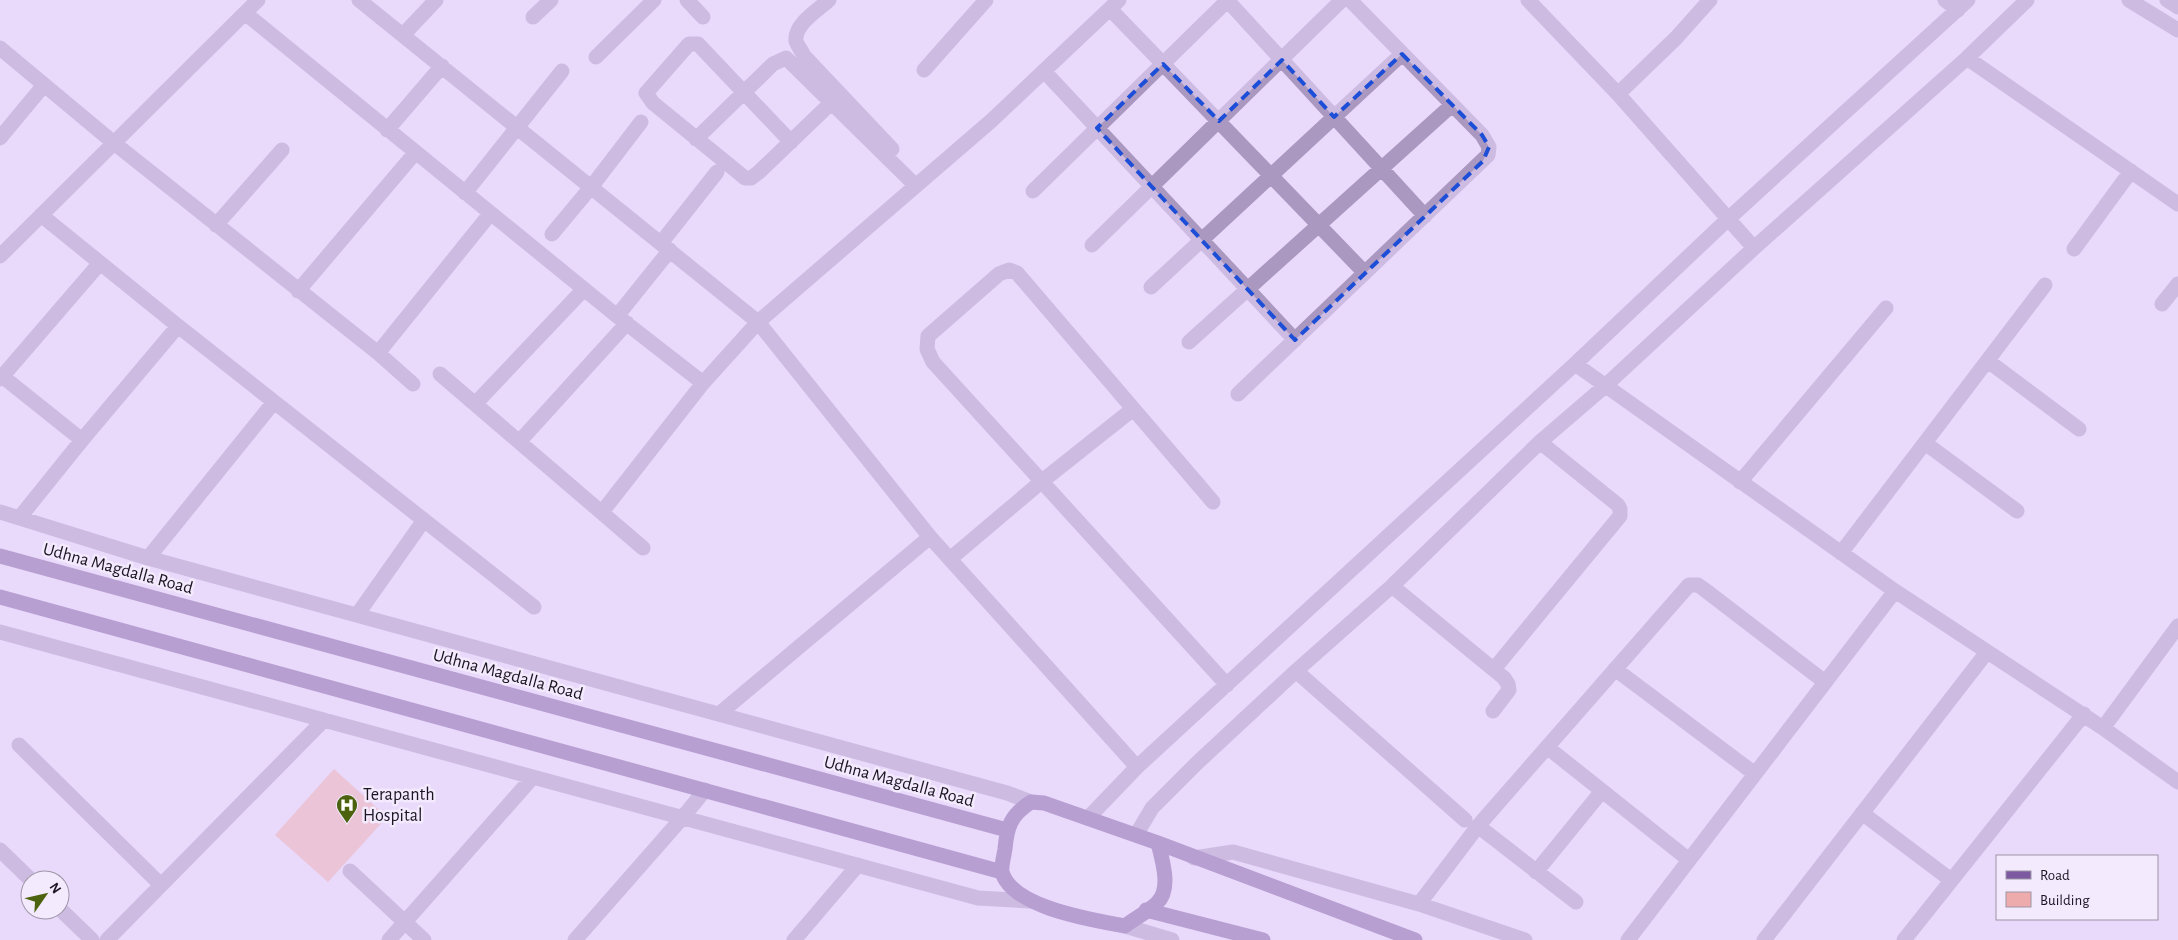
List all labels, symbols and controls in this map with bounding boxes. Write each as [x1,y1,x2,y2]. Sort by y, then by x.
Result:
street label: Udhna Magdalla Road [41,540,195,598]
street label: Udhna Magdalla Road [431,646,585,704]
street label: Udhna Magdalla Road [822,753,976,811]
place label: Terapanth Hospital [363,786,435,825]
hospital icon: Terapanth Hospital [335,793,359,824]
legend [1996,855,2158,920]
text: Road [2040,868,2070,883]
north arrow [20,870,70,920]
text: N [46,880,63,896]
text: Building [2040,893,2090,908]

